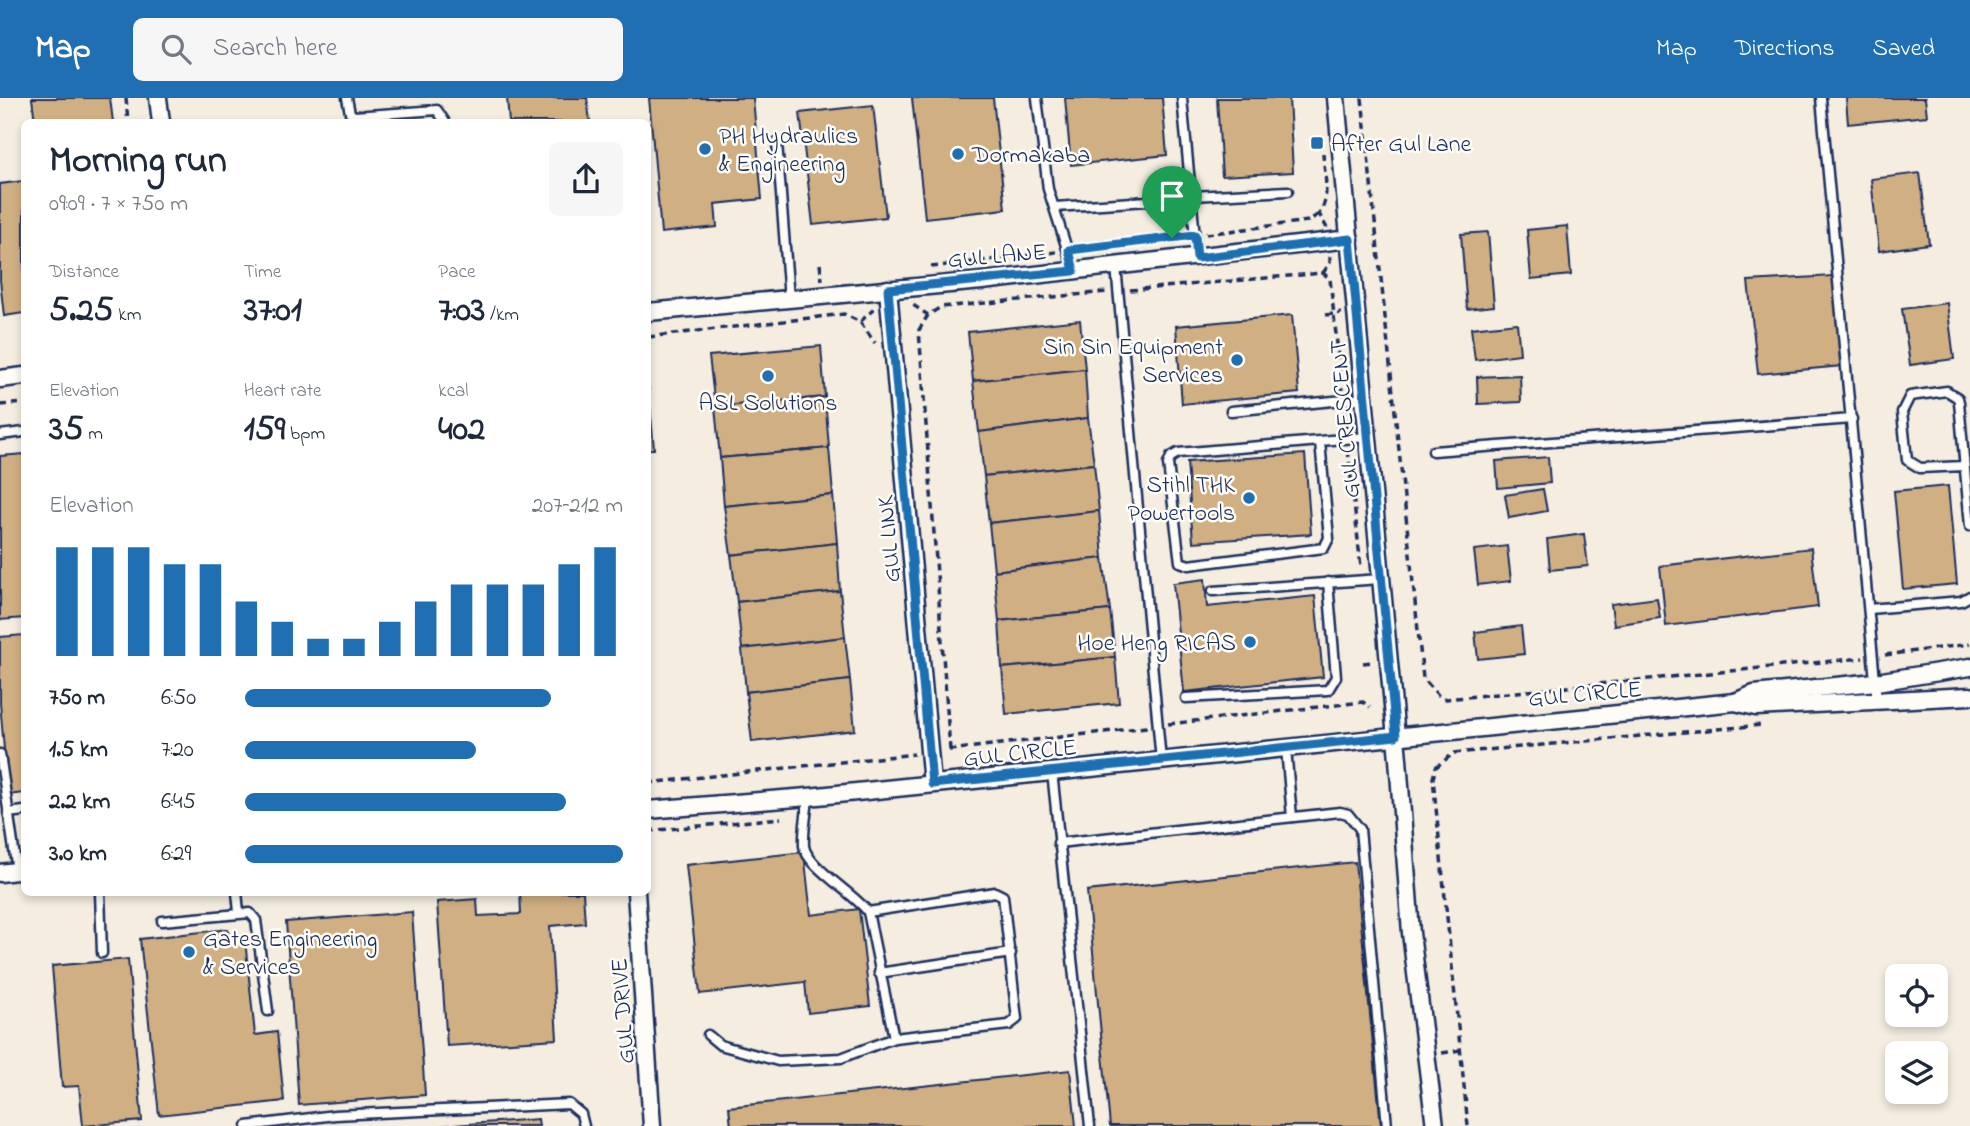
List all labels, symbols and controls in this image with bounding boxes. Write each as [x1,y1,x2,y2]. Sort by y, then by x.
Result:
search box [133,18,623,81]
text: Map [35,25,91,73]
icon: search [157,30,195,68]
text: Search here [213,30,337,68]
text: Map [1656,32,1697,67]
text: Directions [1735,32,1834,67]
text: Saved [1872,32,1935,67]
place label: PH Hydraulics & Engineering [719,120,858,183]
place label: After Gul Lane [1331,128,1472,163]
text: Morning run [49,134,227,190]
marker: After Gul Lane [1309,135,1325,151]
place label: Dormakaba [971,139,1090,174]
marker: PH Hydraulics & Engineering [697,141,713,157]
button: share [549,142,623,216]
marker: Dormakaba [950,146,966,162]
pin [1142,166,1202,238]
icon: arrive [1153,177,1191,215]
text: 09:09 · 7 × 750 m [49,188,188,221]
street label: GUL LANE [946,236,1048,279]
text: Distance [49,259,119,286]
text: Time [244,259,281,286]
text: Pace [438,259,475,286]
text: 5.25 [49,286,114,337]
text: 37:01 [244,286,302,337]
text: 7:03 [438,286,485,337]
text: km [114,302,141,329]
text: /km [485,302,519,329]
place label: Sin Sin Equipment Services [1043,331,1223,394]
street label: GUL CRESCENT [1322,338,1371,500]
marker: Sin Sin Equipment Services [1229,352,1245,368]
marker: ASL Solutions [760,368,776,384]
text: Elevation [49,378,119,405]
text: Heart rate [244,378,322,405]
text: kcal [438,378,469,405]
place label: ASL Solutions [699,387,837,422]
text: 35 [49,405,83,456]
text: 159 [244,405,285,456]
text: 402 [438,405,485,456]
text: m [83,421,103,448]
text: bpm [285,421,325,448]
place label: Stihl THK Powertools [1128,469,1235,532]
text: Elevation [49,490,134,523]
text: 207–212 m [532,490,623,523]
marker: Stihl THK Powertools [1241,490,1257,506]
street label: GUL LINK [869,493,912,584]
place label: Hoe Heng RICAS [1077,627,1236,662]
marker: Hoe Heng RICAS [1242,634,1258,650]
street label: GUL CIRCLE [1527,673,1644,718]
text: 750 m [49,682,105,715]
text: 6:50 [161,682,196,715]
street label: GUL CIRCLE [962,731,1079,778]
text: 1.5 km [49,734,108,767]
text: 7:20 [161,734,194,767]
text: 2.2 km [49,786,110,819]
text: 6:45 [161,786,196,819]
text: 3.0 km [49,838,107,871]
text: 6:29 [161,838,191,871]
place label: Gates Engineering & Services [203,923,377,986]
marker: Gates Engineering & Services [181,944,197,960]
street label: GUL DRIVE [603,957,646,1065]
map controls [1885,964,1948,1104]
button: locate [1885,964,1948,1027]
button: layers [1885,1041,1948,1104]

